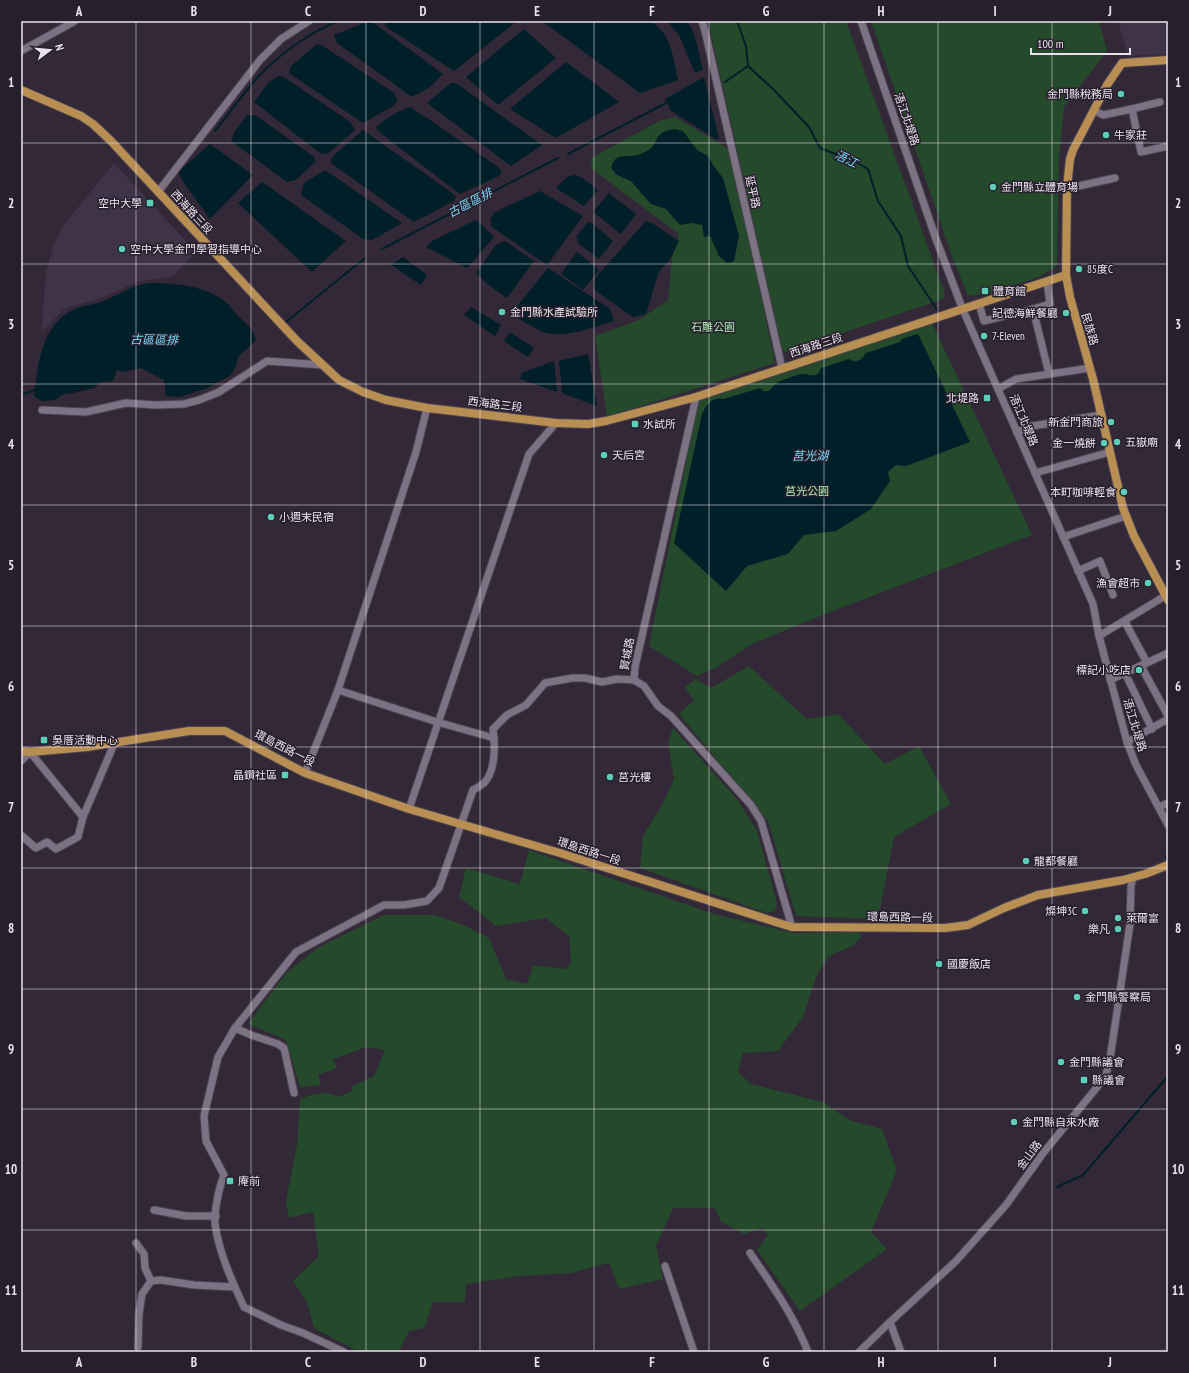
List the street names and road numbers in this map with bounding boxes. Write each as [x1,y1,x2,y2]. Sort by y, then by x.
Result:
street label: 浯江北堤路 [891,91,923,147]
street label: 延平路 [742,174,764,210]
street label: 西海路三段 [168,187,216,237]
street label: 民族路 [1079,311,1101,347]
street label: 西海路三段 [788,330,844,360]
street label: 浯江北堤路 [1007,392,1041,448]
street label: 西海路三段 [467,394,523,414]
street label: 賢城路 [617,637,637,671]
street label: 浯江北堤路 [1120,697,1150,753]
street label: 環島西路一段 [252,727,318,769]
street label: 環島西路一段 [555,834,623,868]
street label: 環島西路一段 [867,909,933,925]
street label: 金山路 [1013,1138,1045,1172]

